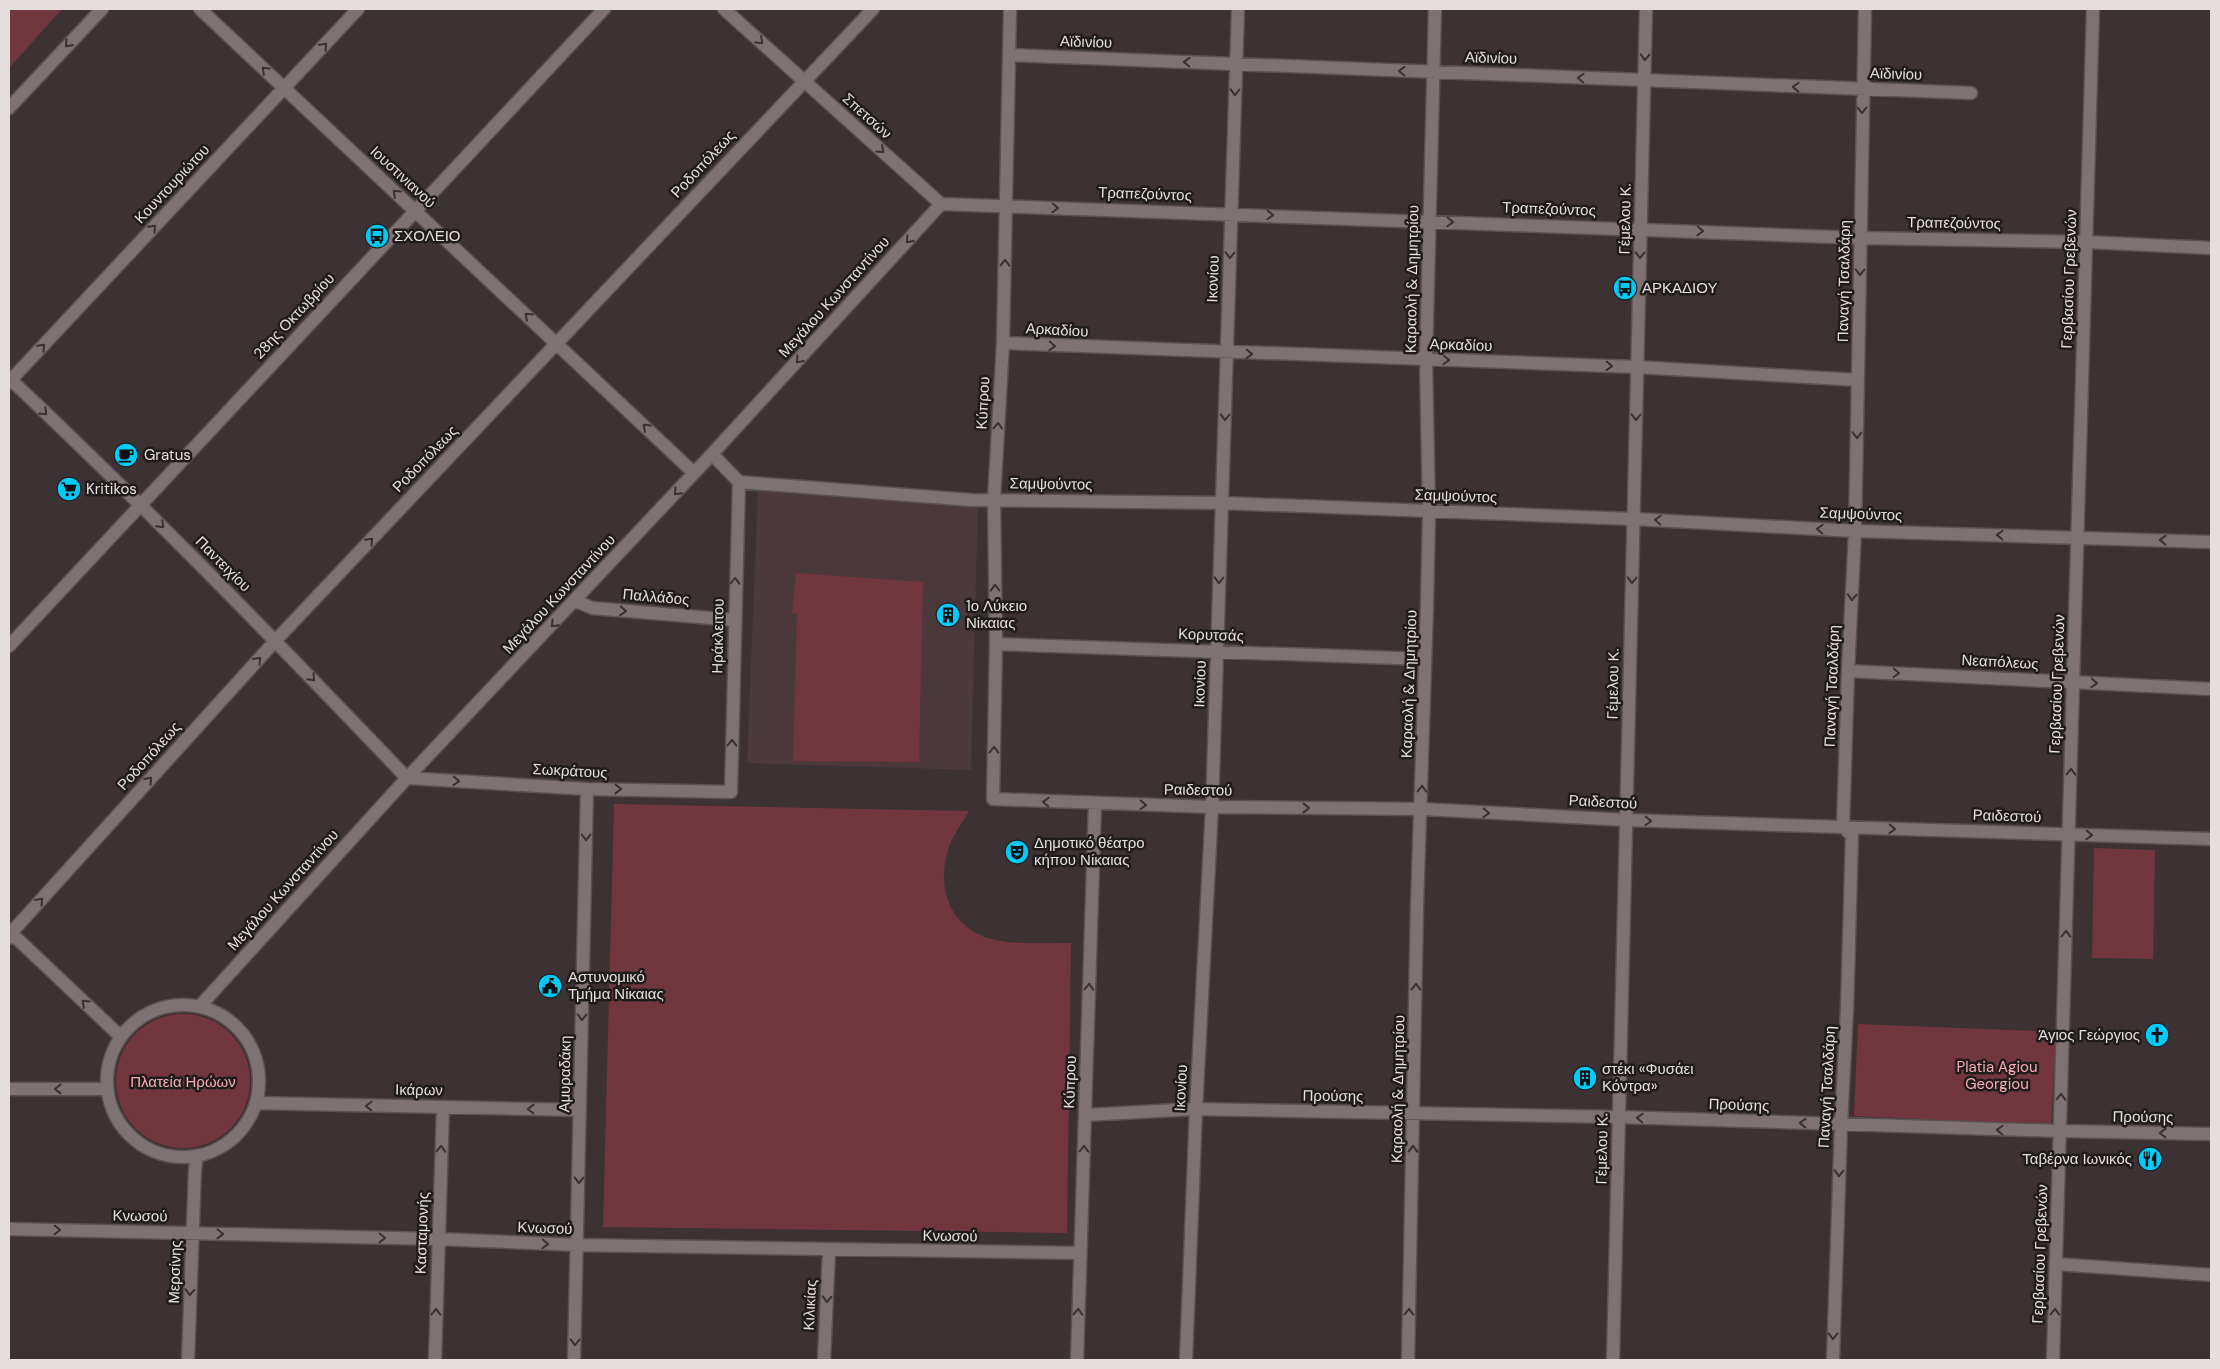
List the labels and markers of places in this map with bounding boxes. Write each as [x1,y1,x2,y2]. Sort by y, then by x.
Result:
bus stop icon: ΣΧΟΛΕΙΟ [364,223,390,249]
place label: ΣΧΟΛΕΙΟ [394,226,461,246]
bus stop icon: ΑΡΚΑΔΙΟΥ [1612,275,1638,301]
place label: ΑΡΚΑΔΙΟΥ [1642,278,1717,298]
cafe icon: Gratus [113,442,139,468]
place label: Gratus [144,445,191,465]
supermarket icon: Kritikos [56,476,82,502]
place label: Kritikos [86,479,137,499]
place label: 1ο Λύκειο Νίκαιας [966,596,1027,633]
building icon: 1ο Λύκειο Νίκαιας [935,602,961,628]
place label: Δημοτικό θέατρο κήπου Νίκαιας [1034,833,1145,870]
theatre icon: Δημοτικό θέατρο κήπου Νίκαιας [1004,839,1030,865]
place label: Αστυνομικό Τμήμα Νίκαιας [568,967,664,1004]
public building icon: Αστυνομικό Τμήμα Νίκαιας [537,973,563,999]
church icon: Άγιος Γεώργιος [2144,1022,2170,1048]
place label: Άγιος Γεώργιος [2038,1025,2140,1045]
place label: στέκι «Φυσάει Κόντρα» [1602,1059,1694,1096]
building icon: στέκι «Φυσάει Κόντρα» [1572,1065,1598,1091]
restaurant icon: Ταβέρνα Ιωνικός [2137,1146,2163,1172]
place label: Ταβέρνα Ιωνικός [2022,1149,2132,1169]

